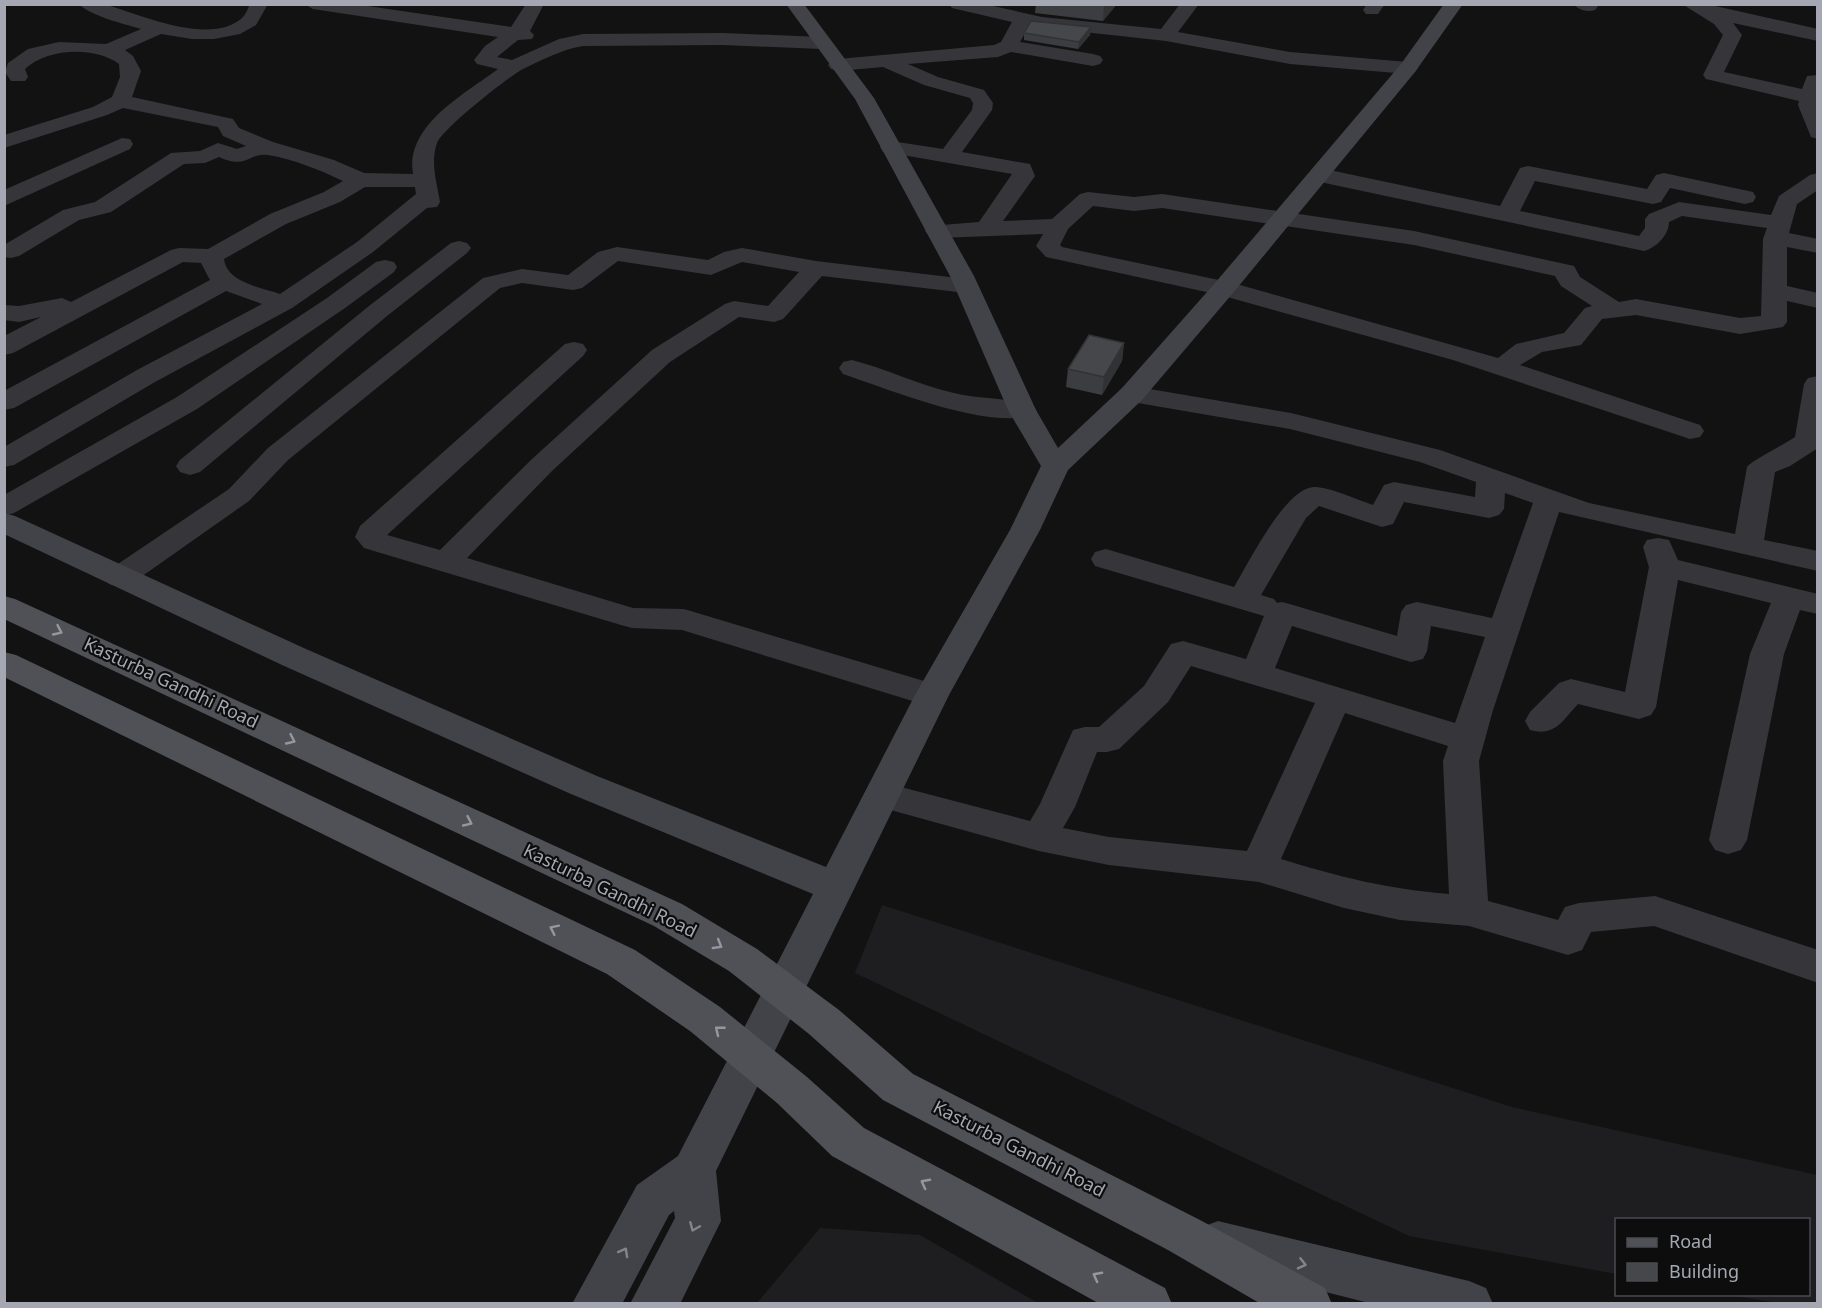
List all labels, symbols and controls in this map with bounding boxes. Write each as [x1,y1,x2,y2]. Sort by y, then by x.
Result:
one-way arrow [51,623,62,635]
street label: Kasturba Gandhi Road [80,631,263,733]
one-way arrow [285,732,296,744]
one-way arrow [462,815,473,827]
street label: Kasturba Gandhi Road [520,838,701,943]
one-way arrow [549,925,560,936]
one-way arrow [712,938,722,950]
one-way arrow [715,1027,726,1038]
street label: Kasturba Gandhi Road [929,1094,1109,1202]
one-way arrow [921,1179,932,1190]
legend [1615,1218,1810,1296]
one-way arrow [689,1221,701,1232]
text: Road [1669,1229,1712,1253]
one-way arrow [617,1248,629,1259]
one-way arrow [1297,1256,1307,1269]
text: Building [1669,1259,1739,1283]
one-way arrow [1093,1272,1103,1283]

